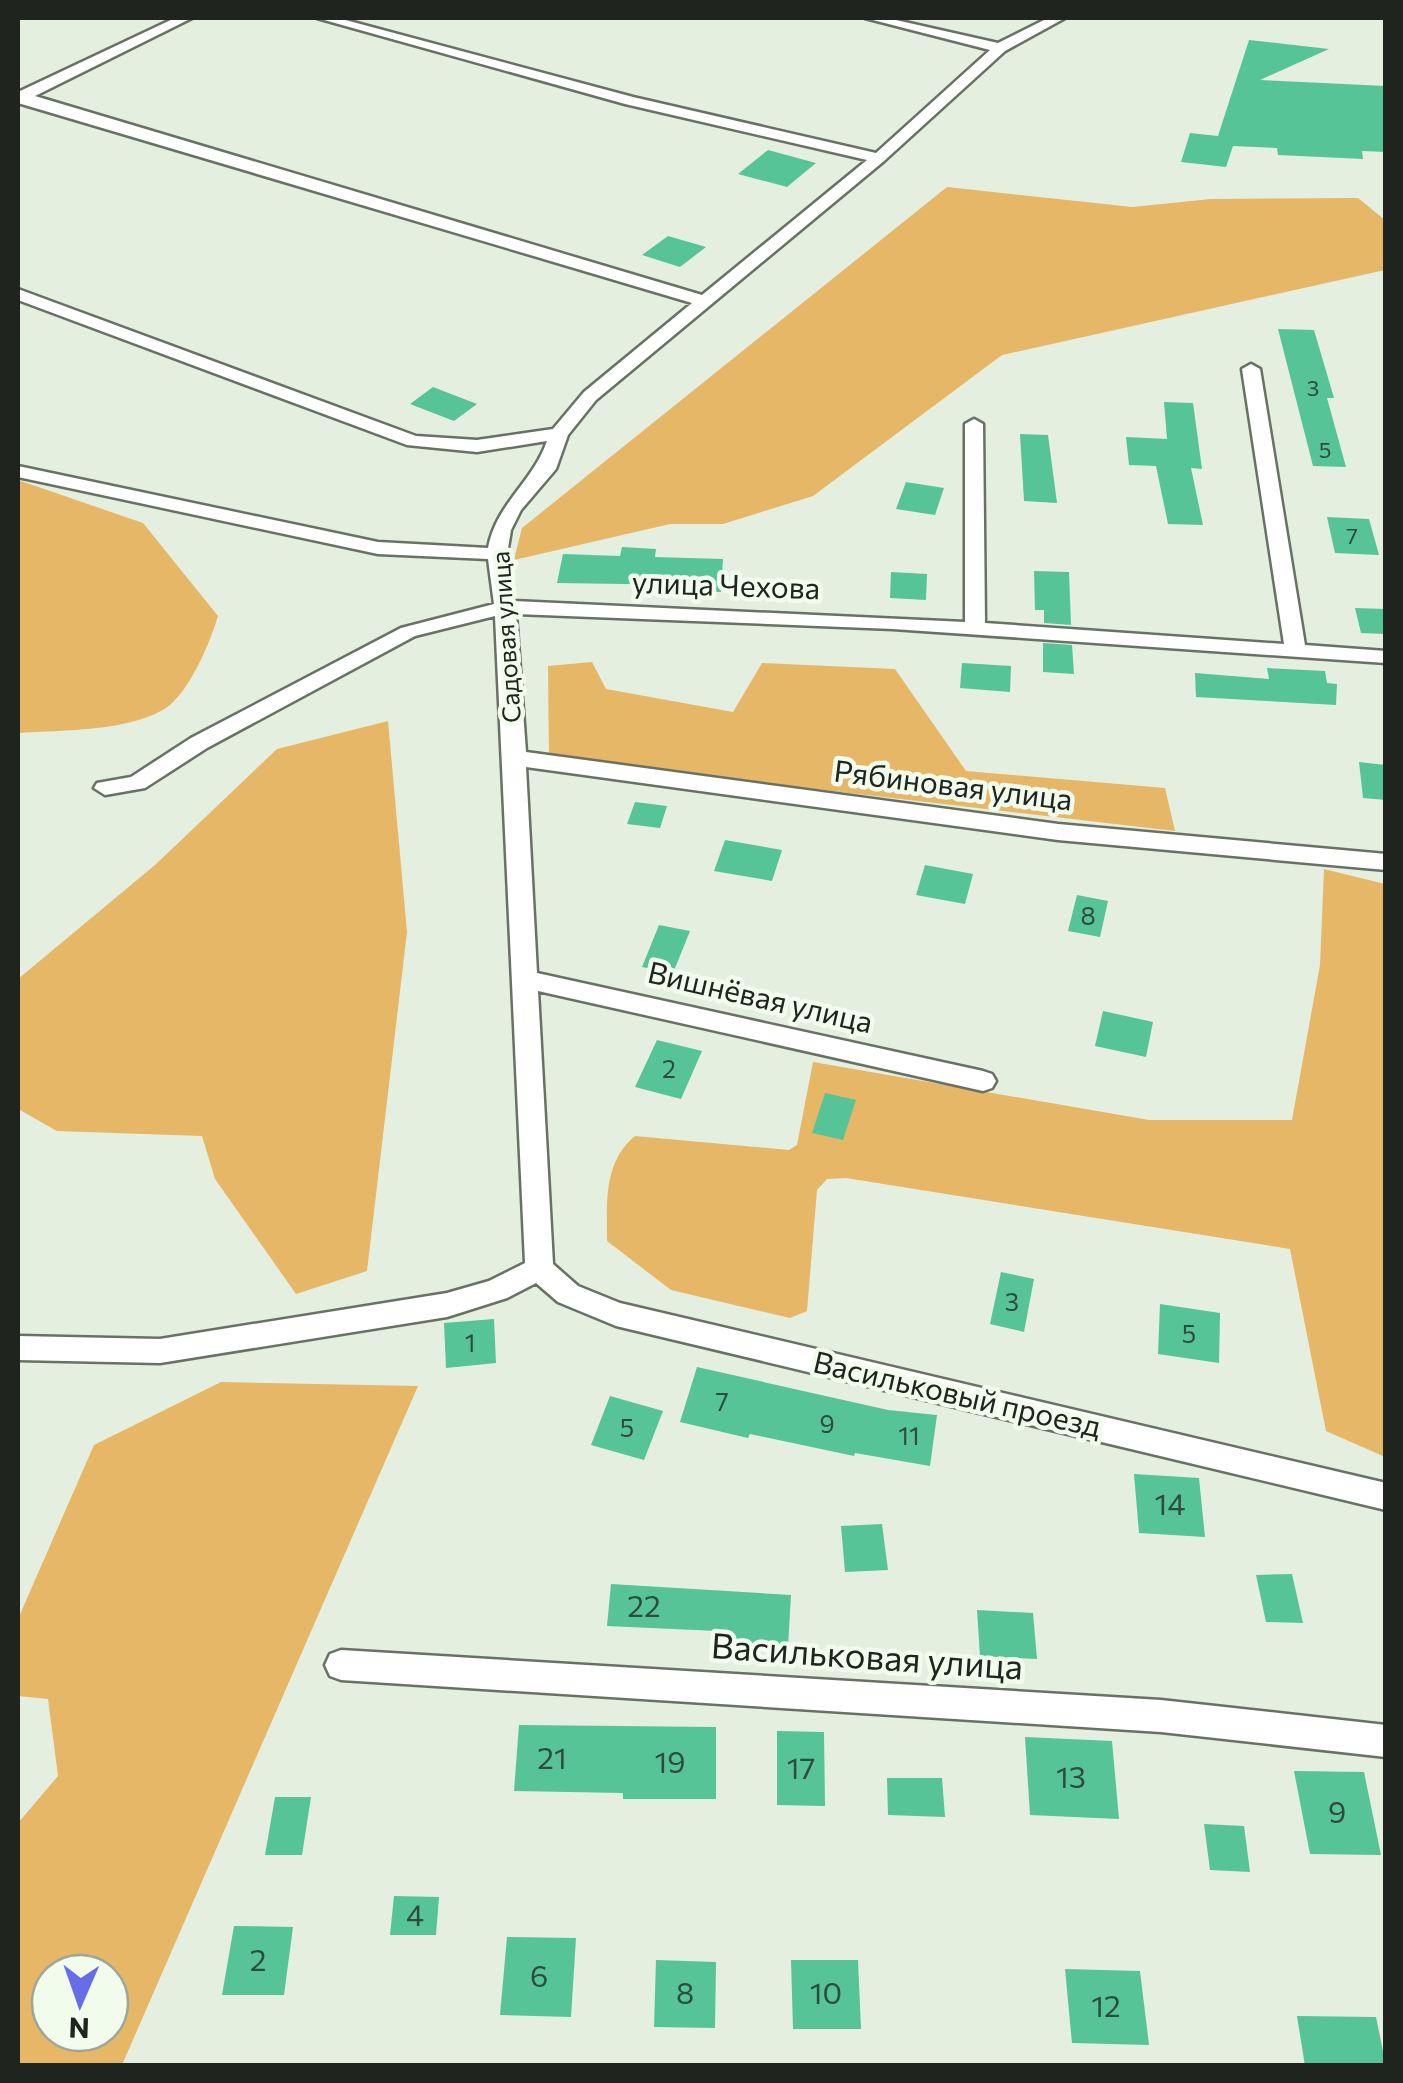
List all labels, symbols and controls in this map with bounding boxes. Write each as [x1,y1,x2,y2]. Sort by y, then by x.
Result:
house number: 3 [1307,374,1319,401]
house number: 5 [1319,436,1331,463]
house number: 7 [1346,522,1358,549]
street label: Садовая улица [484,550,526,724]
street label: улица Чехова [631,562,821,605]
street label: Рябиновая улица [832,751,1075,817]
house number: 8 [1080,900,1096,930]
street label: Вишнёвая улица [645,952,877,1039]
house number: 2 [662,1053,676,1083]
house number: 3 [1005,1286,1019,1316]
house number: 5 [1182,1318,1196,1348]
house number: 1 [465,1327,475,1357]
street label: Васильковый проезд [810,1341,1105,1444]
house number: 7 [715,1386,729,1416]
house number: 9 [819,1408,835,1438]
house number: 5 [620,1412,634,1442]
house number: 11 [898,1420,920,1450]
house number: 14 [1155,1484,1185,1521]
house number: 22 [627,1586,661,1623]
street label: Васильковая улица [710,1622,1025,1687]
house number: 21 [537,1738,567,1775]
house number: 19 [654,1742,686,1779]
house number: 17 [787,1748,815,1785]
house number: 13 [1056,1757,1086,1794]
house number: 9 [1328,1792,1346,1829]
house number: 4 [406,1895,424,1932]
house number: 2 [250,1940,266,1977]
north arrow [30,1953,130,2053]
house number: 6 [530,1956,548,1993]
house number: 8 [676,1973,694,2010]
house number: 10 [810,1973,842,2010]
house number: 12 [1091,1986,1121,2023]
text: N [68,2012,90,2046]

